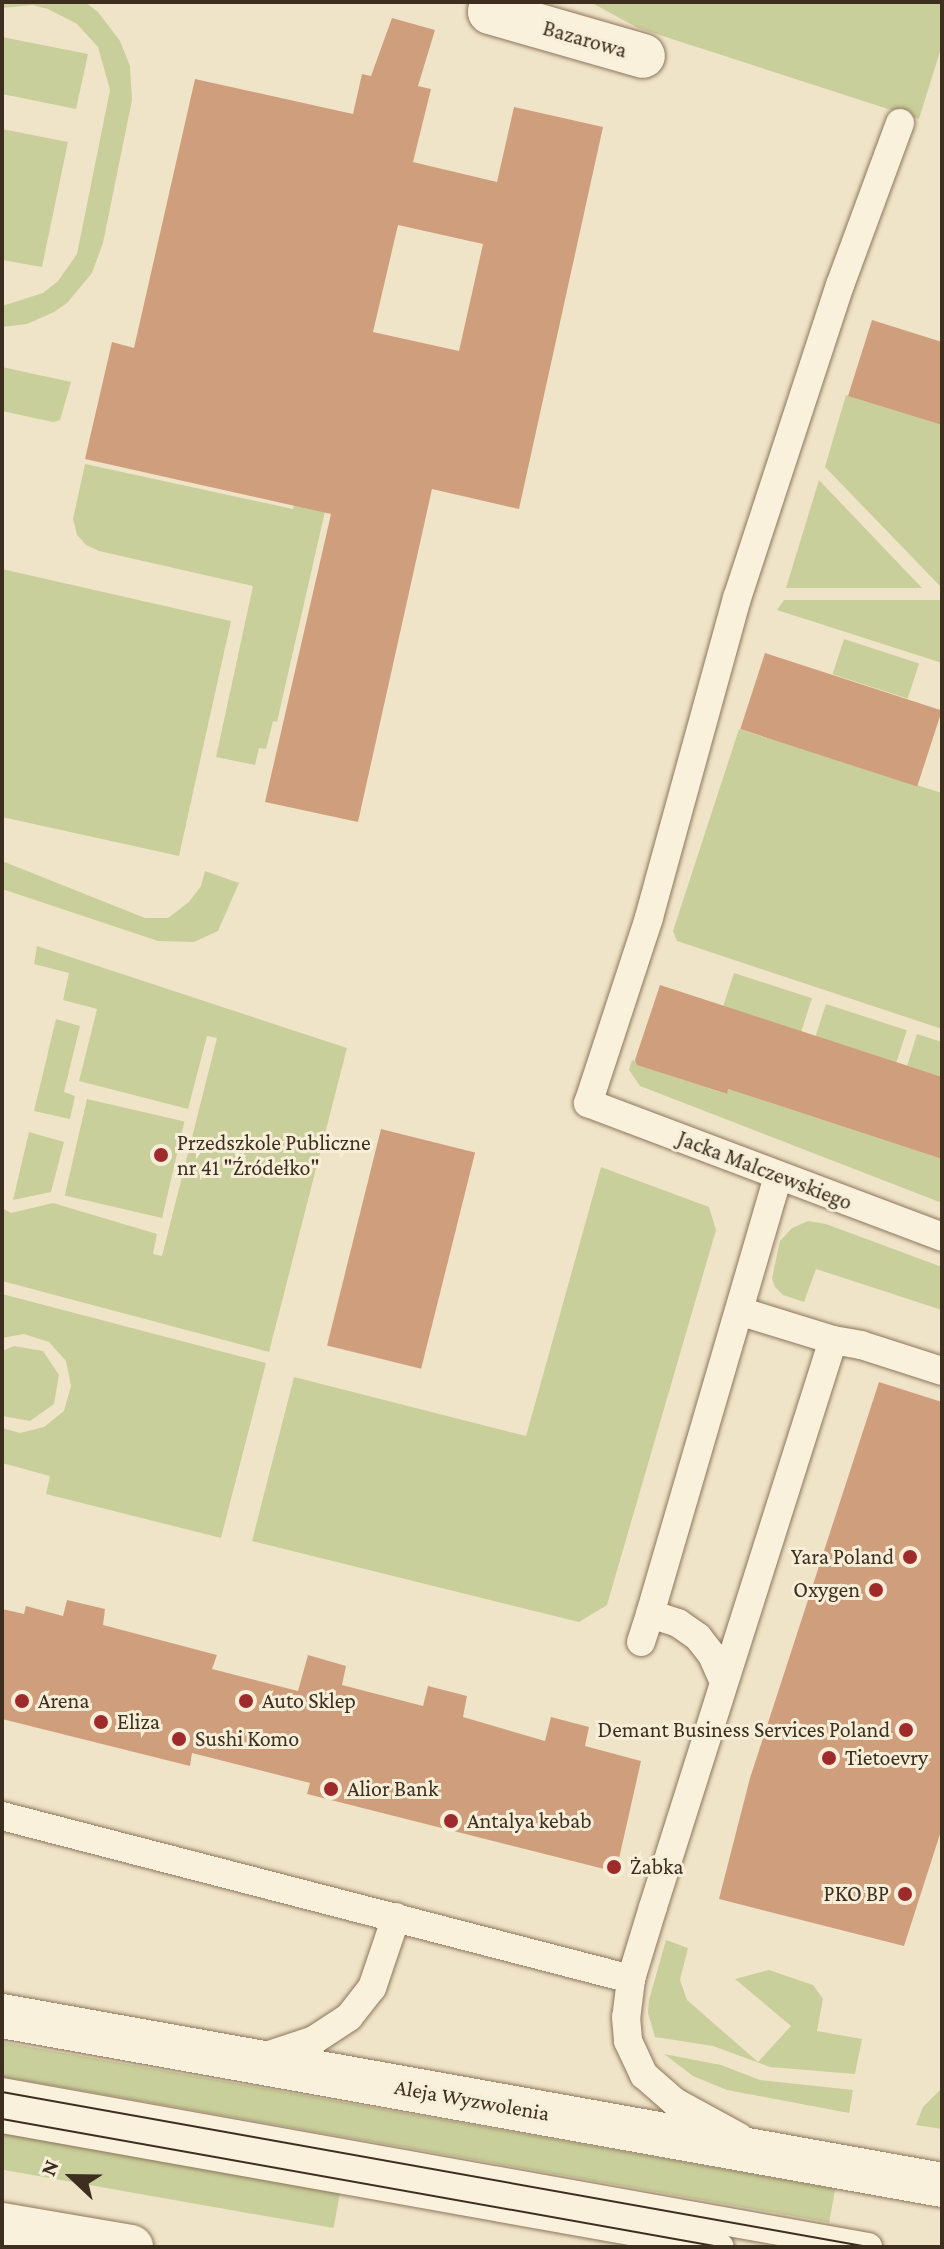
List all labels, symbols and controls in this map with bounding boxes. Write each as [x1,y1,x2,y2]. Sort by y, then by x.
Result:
street label: Bazarowa [540,14,630,64]
street label: Jacka Malczewskiego [674,1125,856,1215]
place label: Przedszkole Publiczne nr 41 "Źródełko" [177,1129,371,1180]
marker: Przedszkole Publiczne nr 41 "Źródełko" [152,1146,170,1164]
place label: Yara Poland [791,1544,894,1570]
marker: Yara Poland [901,1548,919,1566]
place label: Oxygen [793,1577,860,1603]
marker: Oxygen [867,1581,885,1599]
place label: Arena [38,1688,90,1714]
place label: Auto Sklep [262,1688,356,1714]
marker: Arena [13,1692,31,1710]
marker: Auto Sklep [237,1692,255,1710]
place label: Eliza [117,1709,160,1735]
marker: Eliza [92,1713,110,1731]
place label: Demant Business Services Poland [598,1717,890,1743]
marker: Demant Business Services Poland [897,1721,915,1739]
place label: Sushi Komo [195,1726,299,1752]
marker: Sushi Komo [170,1730,188,1748]
place label: Tietoevry [845,1745,928,1771]
marker: Tietoevry [820,1749,838,1767]
place label: Alior Bank [347,1776,438,1802]
marker: Alior Bank [322,1780,340,1798]
place label: Antalya kebab [467,1808,591,1834]
marker: Antalya kebab [442,1812,460,1830]
place label: Żabka [630,1854,684,1880]
marker: Żabka [605,1858,623,1876]
place label: PKO BP [824,1881,889,1907]
marker: PKO BP [896,1885,914,1903]
street label: Aleja Wyzwolenia [392,2073,552,2127]
north arrow [32,2137,112,2217]
text: N [35,2156,64,2179]

